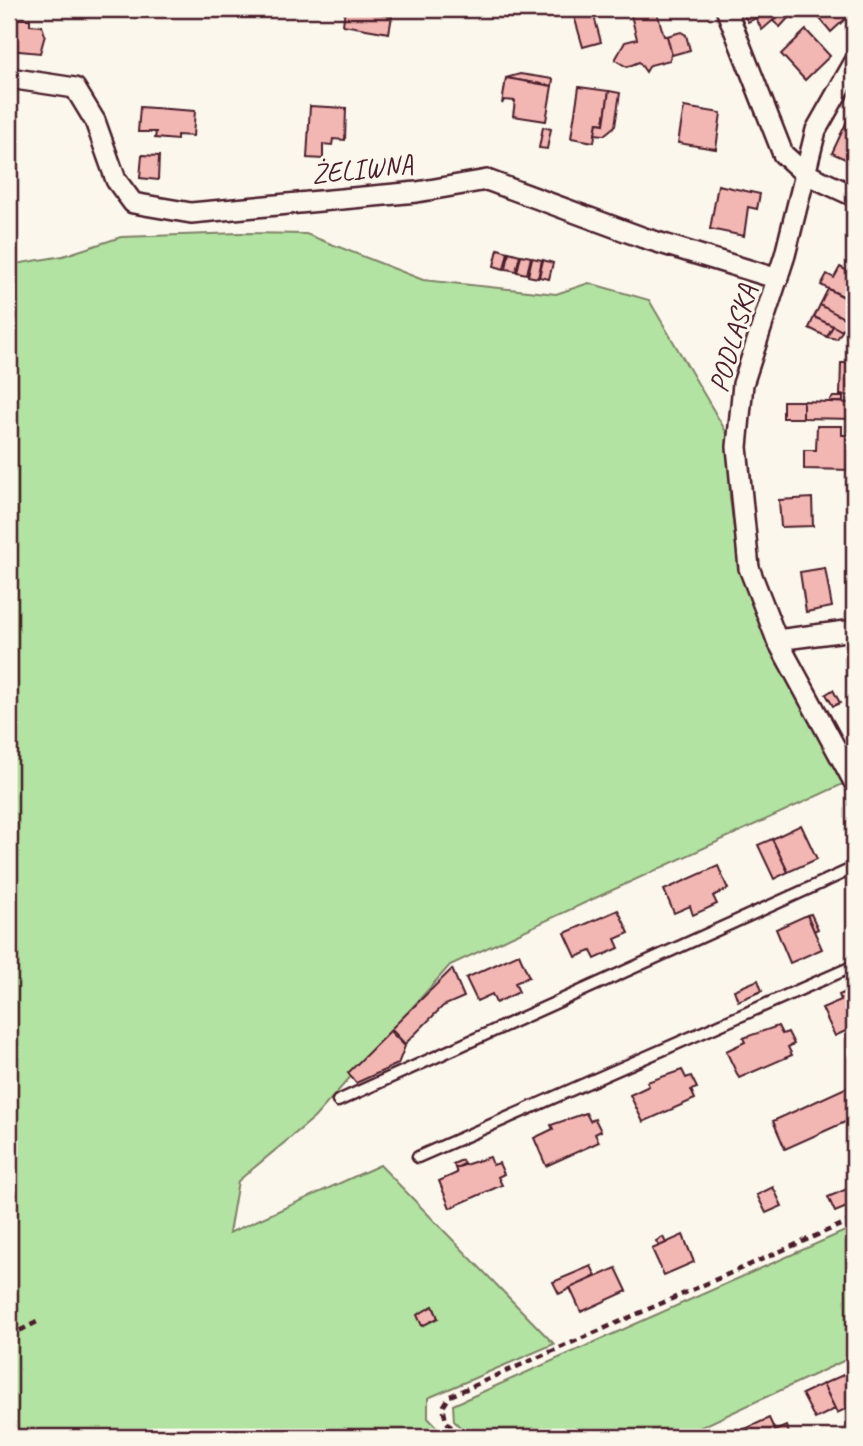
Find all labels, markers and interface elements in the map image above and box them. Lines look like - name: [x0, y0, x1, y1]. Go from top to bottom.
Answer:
- street label: ŻELIWNA: [310, 146, 415, 191]
- street label: PODLASKA: [700, 280, 765, 396]

